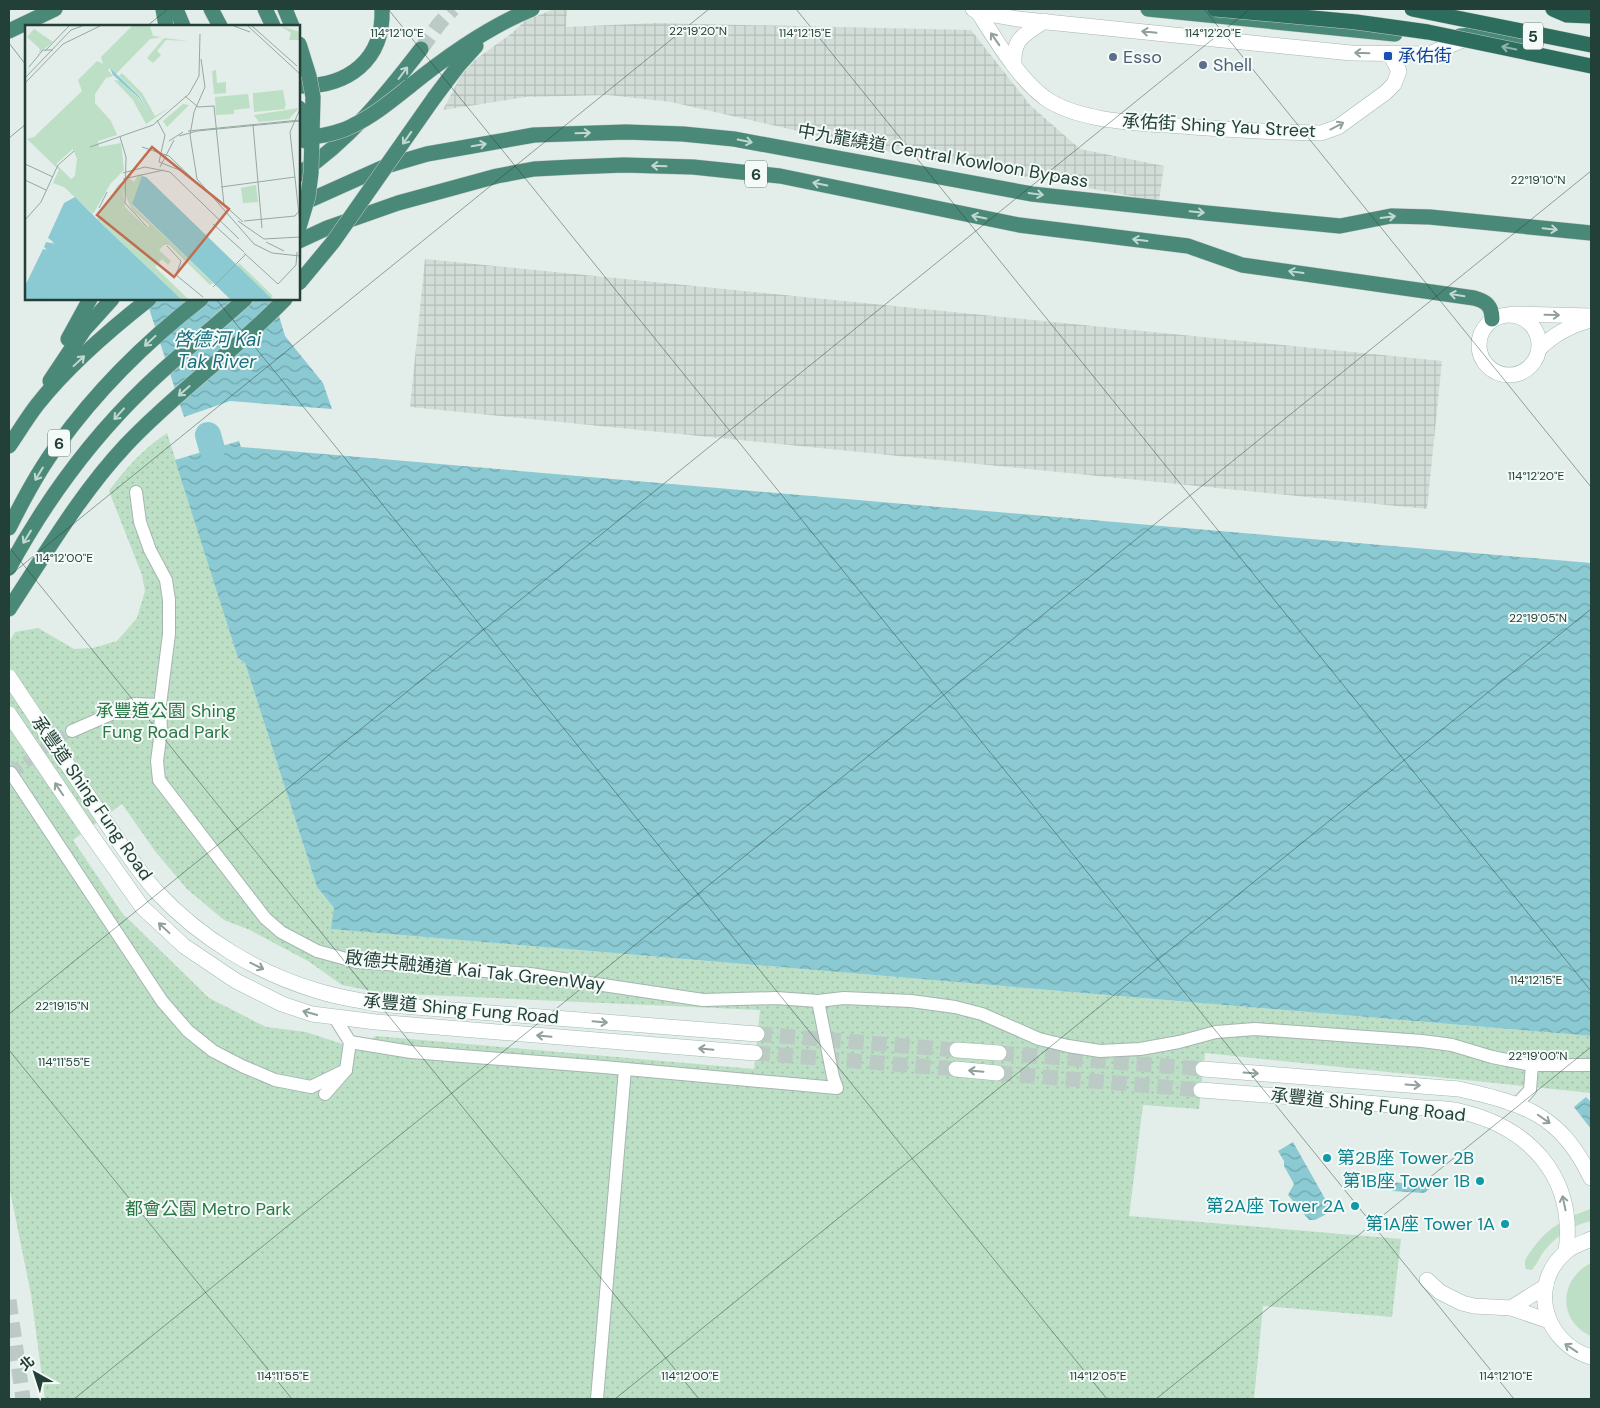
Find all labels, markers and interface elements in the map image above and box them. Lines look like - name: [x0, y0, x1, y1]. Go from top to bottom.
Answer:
- road number: 5: [1523, 22, 1543, 50]
- text: 22°19'20"N: [669, 23, 727, 39]
- inset map: [25, 25, 300, 300]
- text: 114°12'10"E: [370, 25, 424, 41]
- text: 114°12'15"E: [779, 25, 832, 41]
- text: 114°12'20"E: [1185, 25, 1242, 41]
- one-way arrow: [1141, 27, 1157, 37]
- one-way arrow: [990, 32, 1000, 46]
- one-way arrow: [1502, 43, 1518, 52]
- place label: 承佑街: [1398, 44, 1452, 68]
- place label: Esso: [1123, 45, 1162, 69]
- one-way arrow: [1355, 48, 1371, 58]
- marker: 承佑街: [1382, 50, 1394, 62]
- marker: Esso: [1107, 51, 1119, 63]
- place label: Shell: [1213, 53, 1252, 77]
- marker: Shell: [1197, 59, 1209, 71]
- one-way arrow: [398, 66, 408, 80]
- street label: 承佑街 Shing Yau Street: [1121, 109, 1317, 143]
- street label: 中九龍繞道 Central Kowloon Bypass: [796, 119, 1090, 193]
- one-way arrow: [1330, 121, 1344, 131]
- one-way arrow: [575, 129, 591, 138]
- one-way arrow: [402, 131, 412, 145]
- one-way arrow: [737, 137, 753, 146]
- one-way arrow: [470, 139, 486, 149]
- road number: 6: [745, 160, 767, 188]
- one-way arrow: [651, 161, 667, 171]
- text: 22°19'10"N: [1511, 172, 1565, 188]
- one-way arrow: [812, 179, 828, 189]
- one-way arrow: [1028, 189, 1044, 199]
- one-way arrow: [1189, 207, 1205, 217]
- one-way arrow: [972, 211, 988, 221]
- one-way arrow: [1379, 212, 1395, 222]
- one-way arrow: [1541, 224, 1557, 234]
- one-way arrow: [1132, 235, 1148, 245]
- one-way arrow: [1288, 267, 1304, 277]
- one-way arrow: [1449, 289, 1465, 299]
- one-way arrow: [1544, 310, 1560, 320]
- water label: 啓德河 Kai Tak River: [173, 327, 262, 374]
- one-way arrow: [144, 336, 157, 347]
- one-way arrow: [73, 355, 85, 367]
- one-way arrow: [178, 385, 191, 396]
- one-way arrow: [113, 408, 125, 421]
- road number: 6: [48, 429, 70, 456]
- one-way arrow: [34, 467, 44, 481]
- text: 114°12'20"E: [1508, 468, 1565, 484]
- one-way arrow: [22, 530, 33, 544]
- text: 114°12'00"E: [35, 550, 93, 566]
- text: 22°19'05"N: [1509, 610, 1567, 626]
- park label: 承豐道公園 Shing Fung Road Park: [96, 699, 236, 744]
- street label: 承豐道 Shing Fung Road: [26, 711, 158, 885]
- one-way arrow: [54, 782, 64, 796]
- one-way arrow: [157, 922, 170, 933]
- street label: 啟德共融通道 Kai Tak GreenWay: [344, 945, 606, 997]
- one-way arrow: [249, 961, 264, 971]
- text: 114°12'15"E: [1510, 972, 1563, 988]
- street label: 承豐道 Shing Fung Road: [362, 989, 560, 1029]
- text: 22°19'15"N: [35, 998, 89, 1014]
- one-way arrow: [303, 1008, 319, 1017]
- one-way arrow: [592, 1017, 608, 1026]
- one-way arrow: [537, 1031, 553, 1041]
- one-way arrow: [699, 1044, 715, 1054]
- text: 22°19'00"N: [1508, 1048, 1568, 1064]
- text: 114°11'55"E: [38, 1054, 91, 1070]
- one-way arrow: [969, 1066, 985, 1076]
- one-way arrow: [1243, 1068, 1259, 1077]
- one-way arrow: [1405, 1081, 1421, 1090]
- street label: 承豐道 Shing Fung Road: [1269, 1083, 1467, 1127]
- one-way arrow: [1537, 1114, 1551, 1124]
- place label: 第2B座 Tower 2B: [1337, 1146, 1474, 1170]
- marker: 第2B座 Tower 2B: [1321, 1152, 1333, 1164]
- place label: 第1B座 Tower 1B: [1342, 1169, 1470, 1193]
- marker: 第1B座 Tower 1B: [1474, 1175, 1486, 1187]
- place label: 第2A座 Tower 2A: [1206, 1194, 1345, 1218]
- one-way arrow: [1559, 1196, 1569, 1212]
- park label: 都會公園 Metro Park: [125, 1197, 291, 1221]
- marker: 第2A座 Tower 2A: [1349, 1200, 1361, 1212]
- place label: 第1A座 Tower 1A: [1365, 1212, 1495, 1236]
- marker: 第1A座 Tower 1A: [1499, 1218, 1511, 1230]
- one-way arrow: [1564, 1343, 1578, 1353]
- north arrow: [10, 1348, 60, 1398]
- text: 北: [16, 1351, 38, 1374]
- text: 114°11'55"E: [257, 1368, 310, 1384]
- text: 114°12'00"E: [661, 1368, 719, 1384]
- text: 114°12'05"E: [1069, 1368, 1127, 1384]
- text: 114°12'10"E: [1479, 1368, 1533, 1384]

